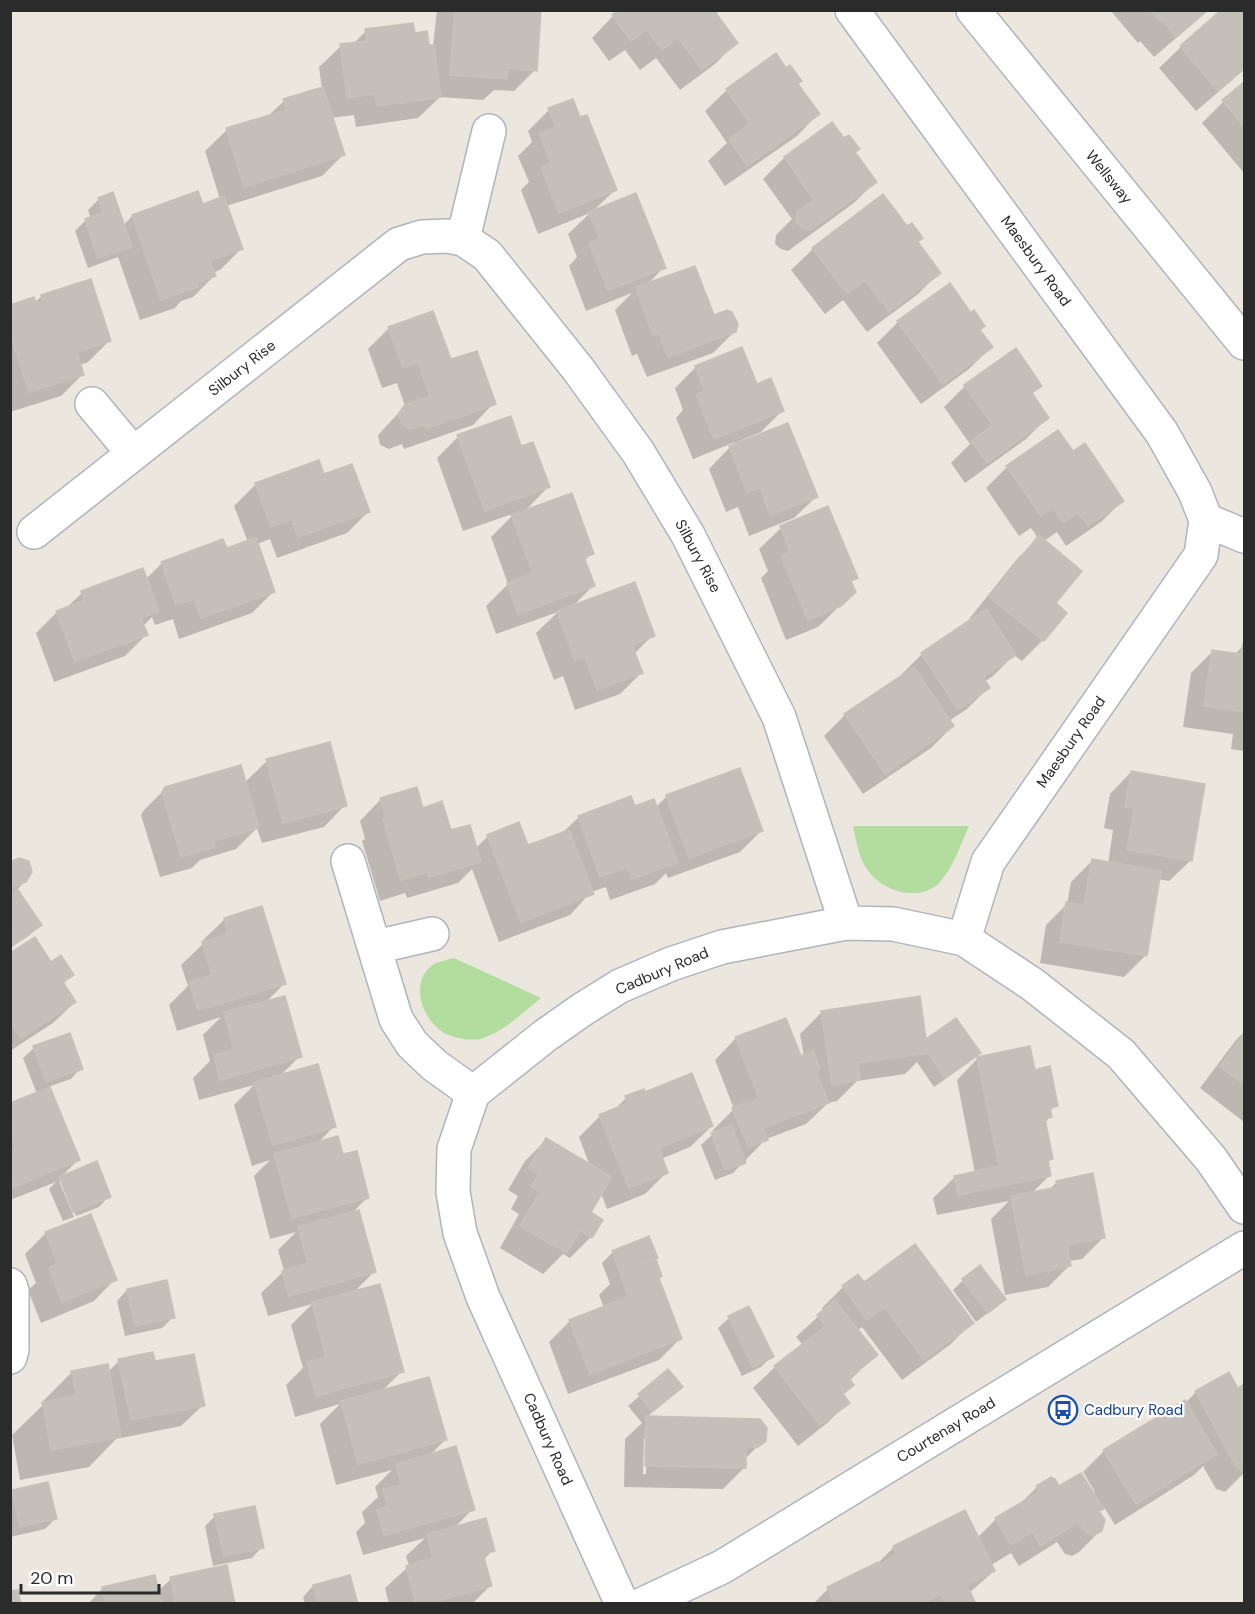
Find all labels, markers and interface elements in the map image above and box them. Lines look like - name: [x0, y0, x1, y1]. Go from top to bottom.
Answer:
- street label: Wellsway: [1081, 146, 1137, 209]
- street label: Maesbury Road: [996, 212, 1076, 310]
- street label: Silbury Rise: [204, 335, 280, 401]
- street label: Silbury Rise: [670, 516, 726, 596]
- street label: Maesbury Road: [1032, 692, 1110, 792]
- street label: Cadbury Road: [612, 942, 712, 1000]
- street label: Cadbury Road: [519, 1390, 577, 1488]
- street label: Courtenay Road: [893, 1393, 999, 1467]
- bus stop icon: Cadbury Road: [1047, 1394, 1079, 1426]
- place label: Cadbury Road: [1084, 1400, 1183, 1420]
- scale bar: [21, 1557, 159, 1595]
- text: 20 m: [30, 1566, 73, 1590]

